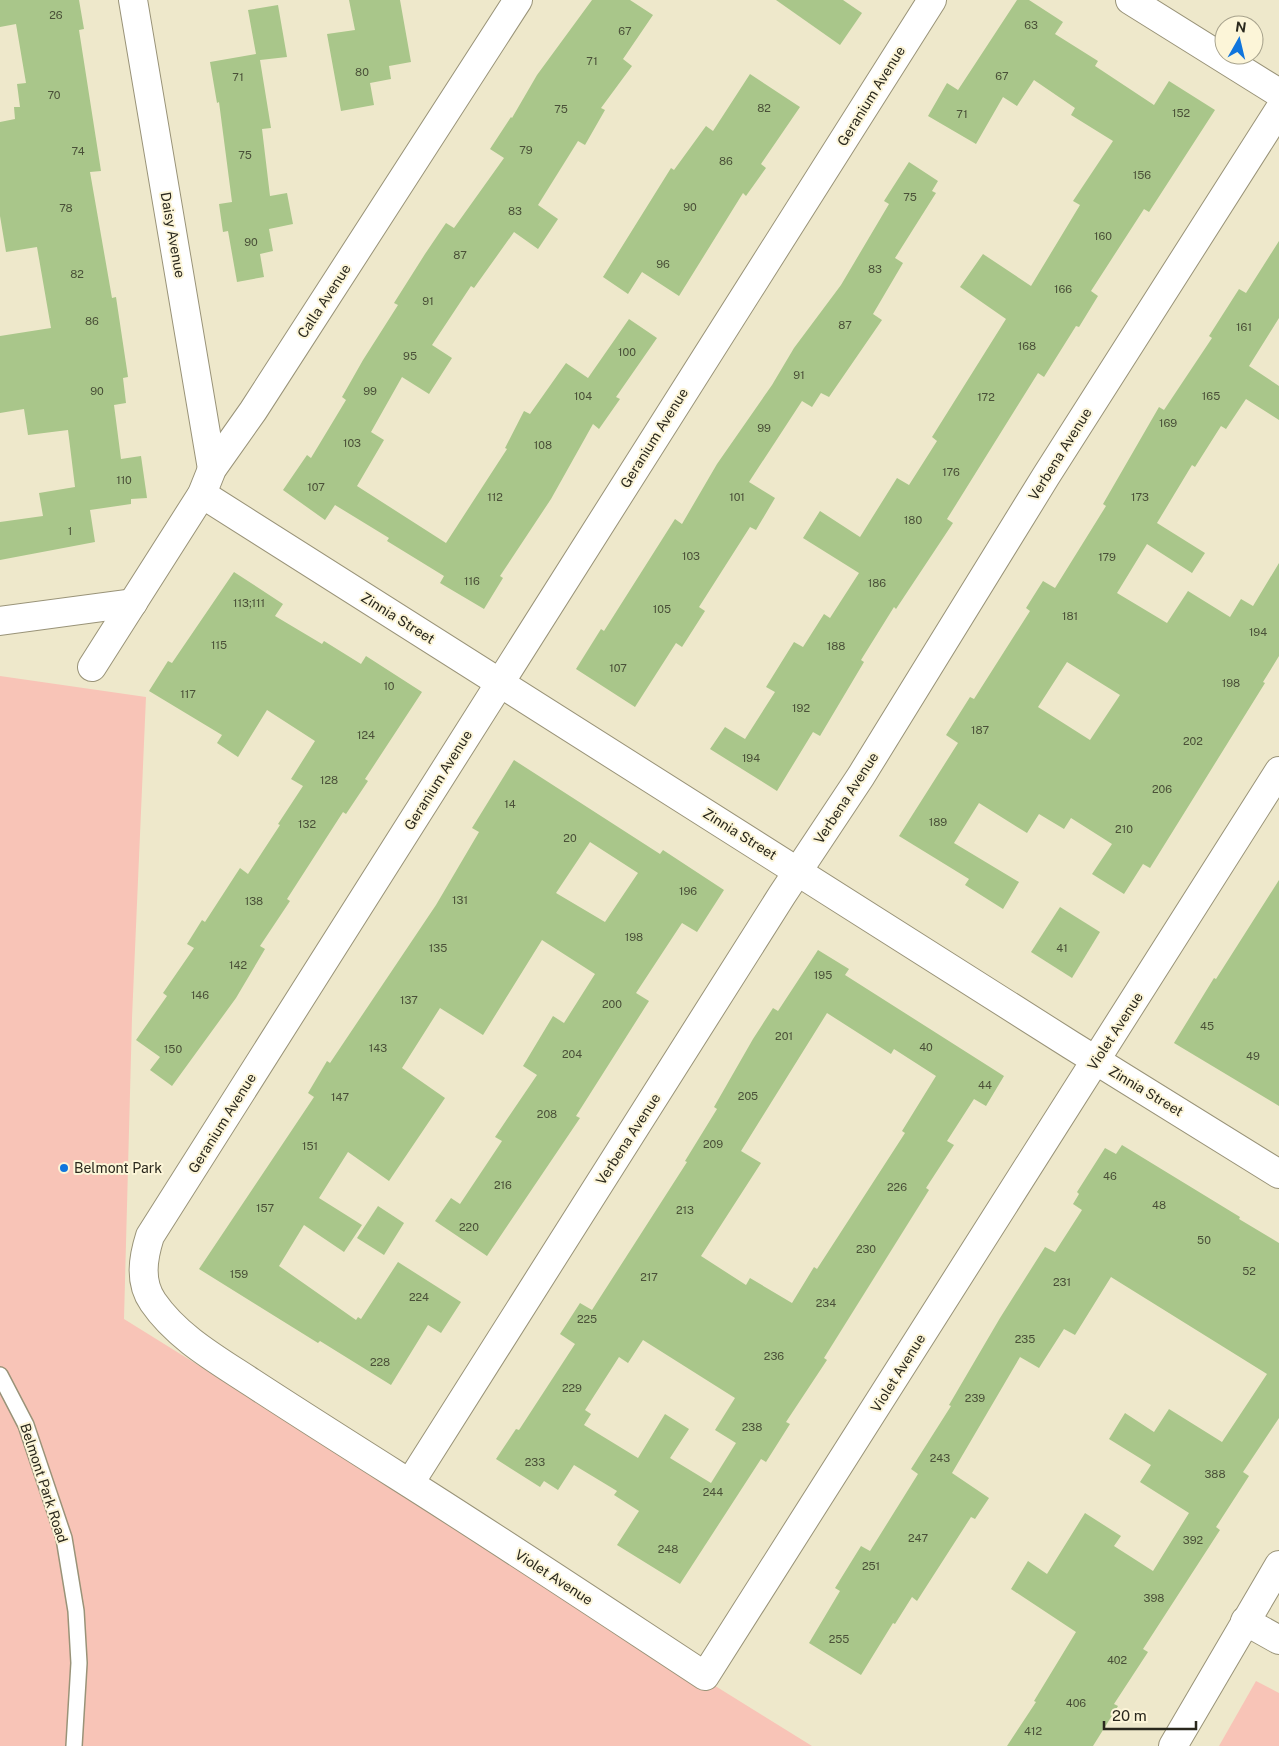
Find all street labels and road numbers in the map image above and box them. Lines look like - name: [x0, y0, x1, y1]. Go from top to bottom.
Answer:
- street label: Geranium Avenue: [834, 43, 908, 149]
- street label: Daisy Avenue: [158, 191, 188, 279]
- street label: Calla Avenue: [294, 261, 354, 341]
- street label: Geranium Avenue: [617, 385, 691, 491]
- street label: Verbena Avenue: [1025, 405, 1095, 503]
- street label: Zinnia Street: [358, 589, 438, 647]
- street label: Geranium Avenue: [401, 727, 475, 833]
- street label: Verbena Avenue: [810, 749, 882, 847]
- street label: Zinnia Street: [700, 805, 780, 863]
- street label: Violet Avenue: [1084, 989, 1146, 1073]
- street label: Zinnia Street: [1106, 1063, 1186, 1119]
- street label: Geranium Avenue: [185, 1070, 259, 1176]
- street label: Verbena Avenue: [592, 1090, 664, 1188]
- street label: Violet Avenue: [868, 1331, 928, 1415]
- street label: Belmont Park Road: [17, 1421, 71, 1545]
- street label: Violet Avenue: [512, 1546, 596, 1608]

